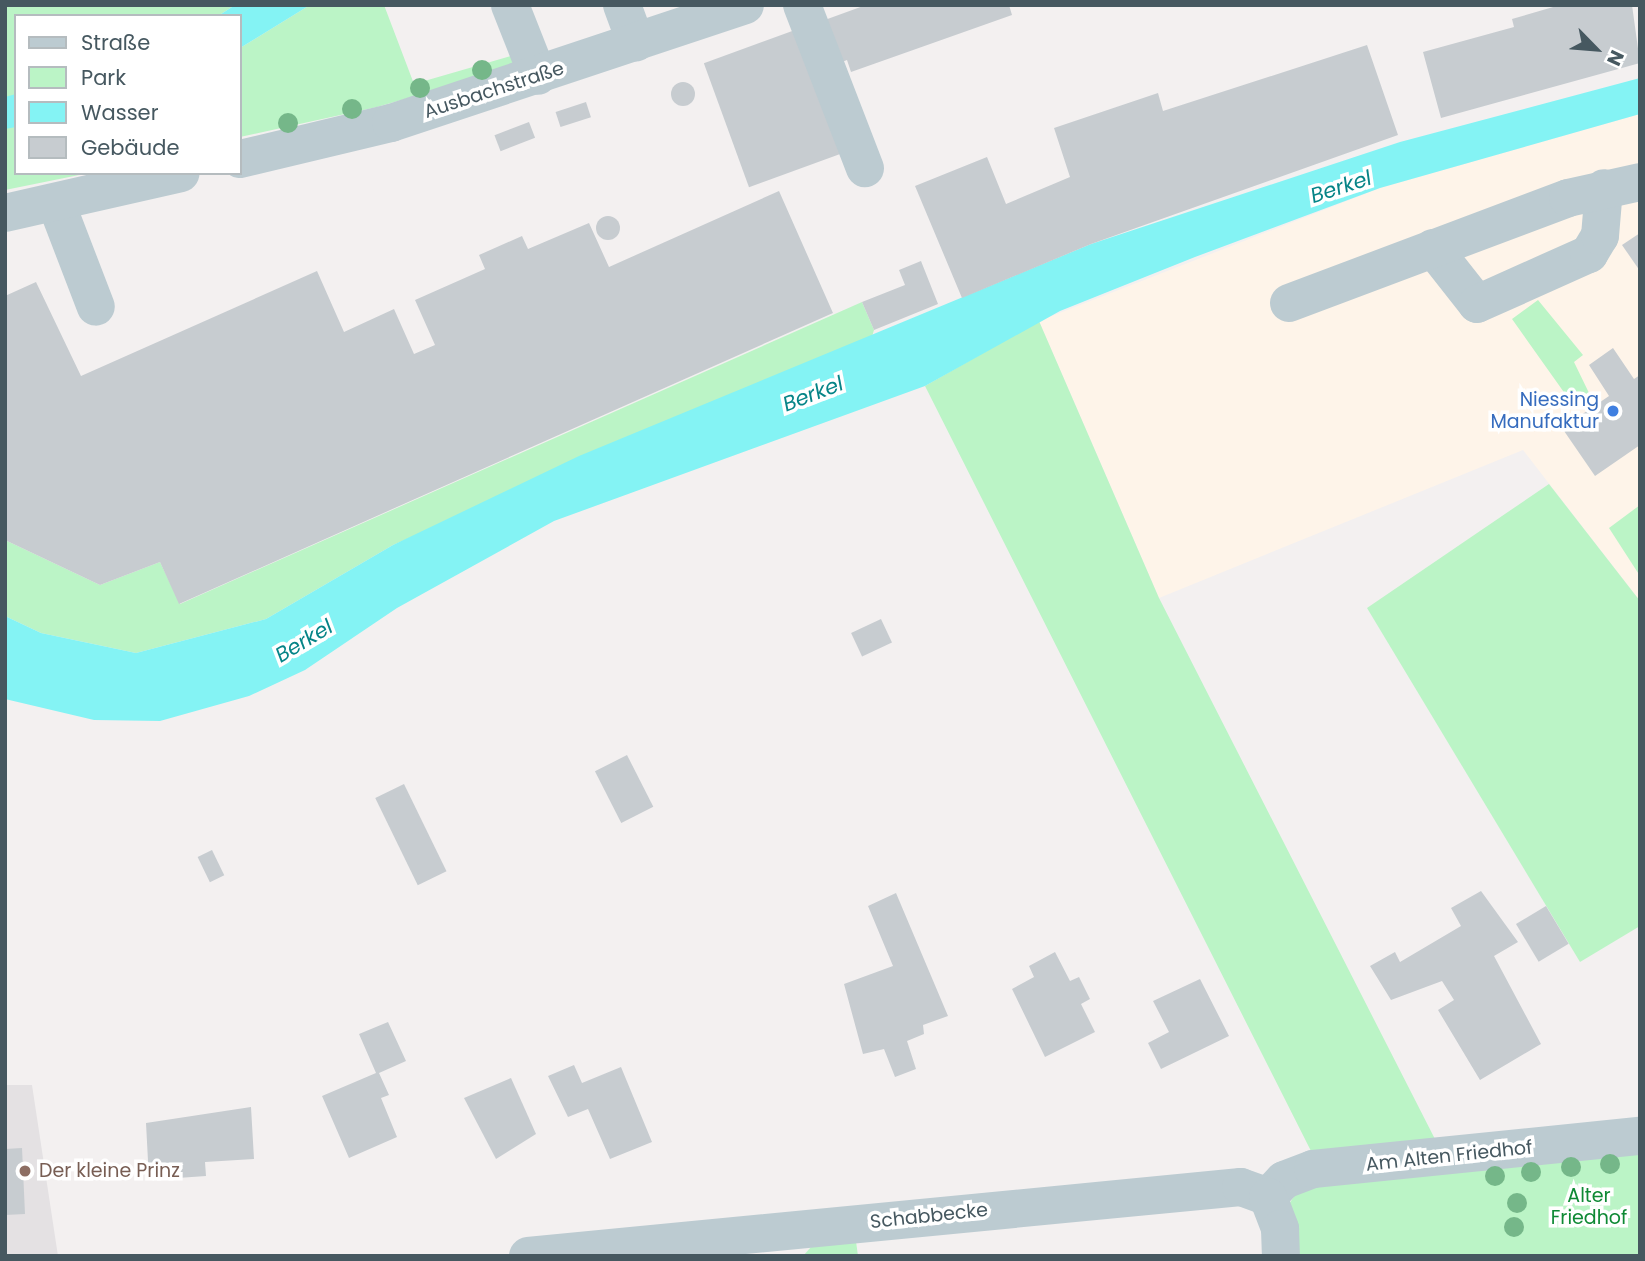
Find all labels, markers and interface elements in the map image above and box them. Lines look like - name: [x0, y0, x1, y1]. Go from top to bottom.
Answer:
- legend: [14, 14, 242, 175]
- north arrow: [1561, 14, 1631, 84]
- text: Straße: [81, 28, 150, 57]
- text: N: [1600, 46, 1631, 70]
- street label: Ausbachstraße: [421, 57, 567, 123]
- text: Park: [81, 63, 126, 92]
- text: Wasser: [81, 98, 158, 127]
- text: Gebäude: [81, 133, 179, 162]
- water label: Berkel: [1307, 165, 1375, 209]
- water label: Berkel: [779, 371, 847, 417]
- place label: Niessing Manufaktur: [1490, 389, 1599, 433]
- marker: Niessing Manufaktur: [1605, 403, 1621, 419]
- water label: Berkel: [271, 614, 337, 668]
- street label: Am Alten Friedhof: [1365, 1136, 1533, 1176]
- place label: Der kleine Prinz: [39, 1160, 180, 1182]
- marker: Der kleine Prinz: [17, 1163, 33, 1179]
- park label: Alter Friedhof: [1551, 1185, 1627, 1229]
- street label: Schabbecke: [869, 1198, 989, 1234]

